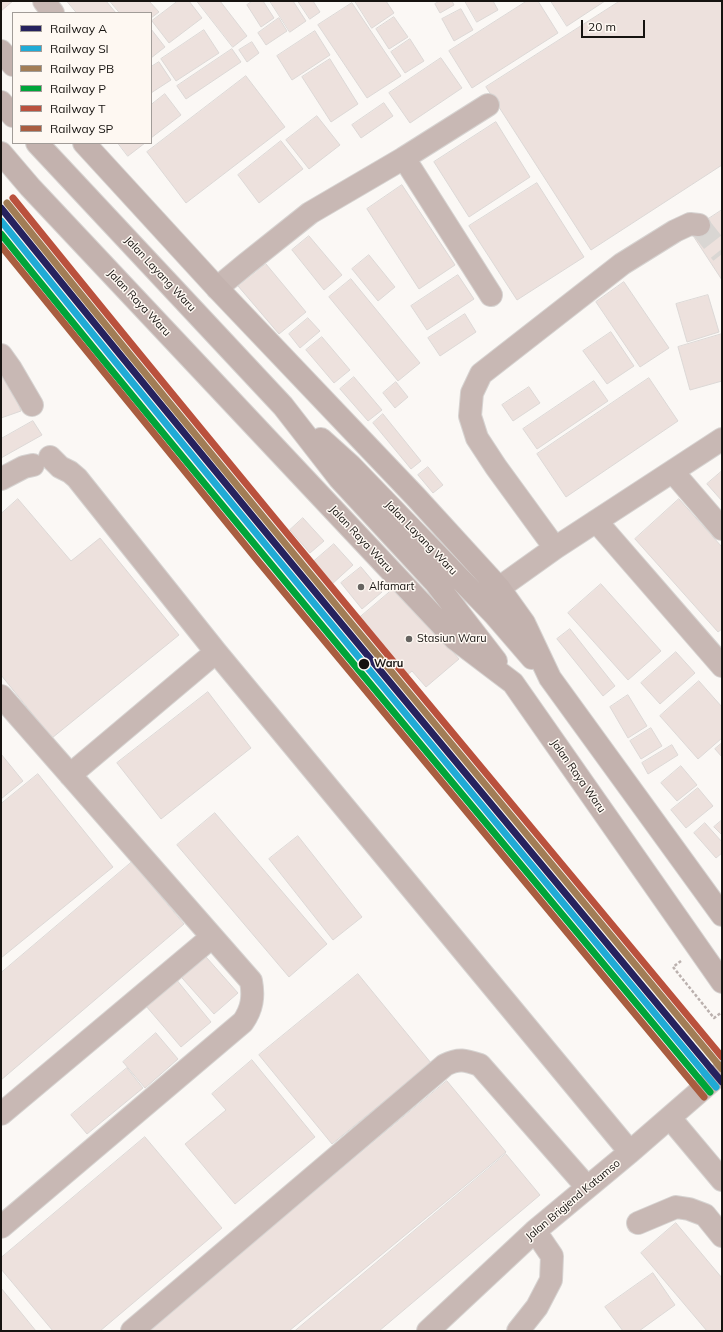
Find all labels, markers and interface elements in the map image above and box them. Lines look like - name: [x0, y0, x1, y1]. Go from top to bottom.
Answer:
- legend: [12, 12, 152, 144]
- scale bar: [583, 12, 647, 38]
- text: 20 m: [588, 19, 616, 34]
- text: Railway A: [50, 21, 107, 36]
- text: Railway SI: [50, 41, 109, 56]
- text: Railway PB: [50, 61, 114, 76]
- text: Railway P: [50, 81, 106, 96]
- text: Railway T: [50, 101, 105, 116]
- text: Railway SP: [50, 121, 113, 136]
- street label: Jalan Layang Waru: [122, 234, 198, 314]
- street label: Jalan Raya Waru: [105, 267, 173, 339]
- street label: Jalan Layang Waru: [382, 498, 460, 578]
- street label: Jalan Raya Waru: [327, 503, 395, 575]
- place label: Alfamart: [369, 580, 414, 594]
- marker: Alfamart: [356, 582, 366, 592]
- place label: Stasiun Waru: [417, 632, 487, 646]
- marker: Stasiun Waru: [404, 634, 414, 644]
- marker: Waru: [357, 657, 371, 671]
- place label: Waru: [374, 657, 403, 671]
- street label: Jalan Raya Waru: [548, 737, 608, 815]
- street label: Jalan Brigjend Katamso: [523, 1157, 623, 1243]

